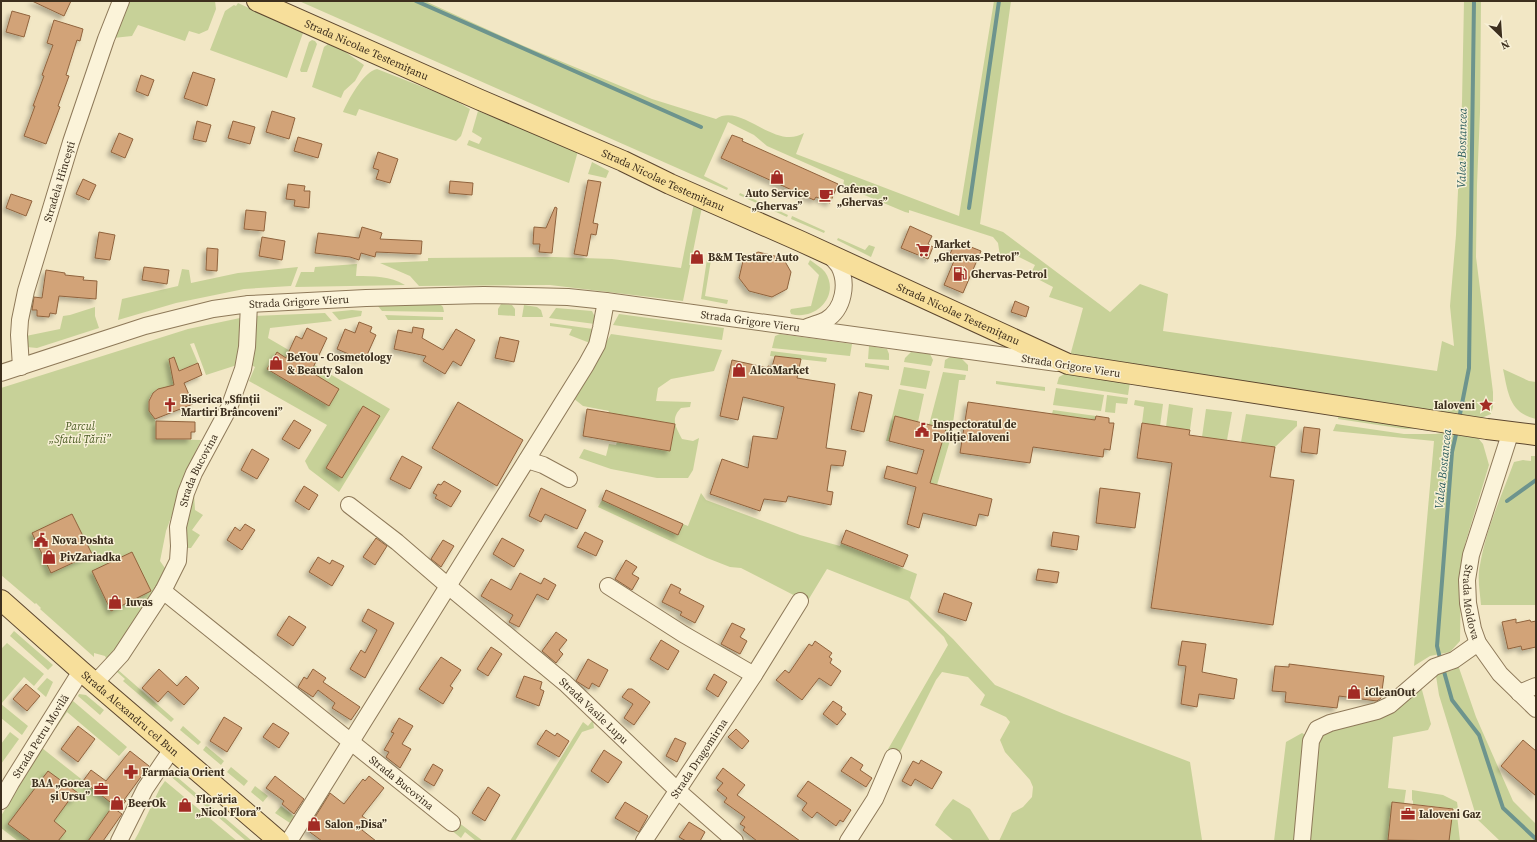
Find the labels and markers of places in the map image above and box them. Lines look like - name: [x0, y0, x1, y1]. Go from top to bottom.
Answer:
- shop icon: Auto Service „Ghervas”: [769, 169, 785, 185]
- place label: Cafenea „Ghervas”: [837, 182, 888, 210]
- place label: Auto Service „Ghervas”: [745, 186, 809, 214]
- cafe icon: Cafenea „Ghervas”: [818, 187, 834, 203]
- place label: Market „Ghervas-Petrol”: [934, 237, 1019, 265]
- supermarket icon: Market „Ghervas-Petrol”: [915, 242, 931, 258]
- shop icon: B&M Testare Auto: [689, 249, 705, 265]
- place label: B&M Testare Auto: [708, 250, 799, 265]
- fuel station icon: Ghervas-Petrol: [952, 266, 968, 282]
- place label: Ghervas-Petrol: [971, 267, 1048, 282]
- place label: BeYou - Cosmetology & Beauty Salon: [287, 350, 392, 378]
- shop icon: BeYou - Cosmetology & Beauty Salon: [268, 355, 284, 371]
- shop icon: AlcoMarket: [731, 362, 747, 378]
- place label: AlcoMarket: [750, 363, 810, 378]
- place label: Biserica „Sfinții Martiri Brâncoveni”: [181, 392, 283, 420]
- church icon: Biserica „Sfinții Martiri Brâncoveni”: [162, 397, 178, 413]
- place icon: Ialoveni: [1478, 397, 1494, 413]
- place label: Ialoveni: [1434, 398, 1476, 413]
- place label: Inspectoratul de Poliție Ialoveni: [933, 417, 1017, 445]
- public building icon: Inspectoratul de Poliție Ialoveni: [914, 422, 930, 438]
- public building icon: Nova Poshta: [33, 532, 49, 548]
- place label: Nova Poshta: [52, 533, 114, 548]
- shop icon: PivZariadka: [41, 549, 57, 565]
- place label: PivZariadka: [60, 550, 121, 565]
- shop icon: Iuvas: [107, 594, 123, 610]
- place label: Iuvas: [126, 595, 153, 610]
- shop icon: iCleanOut: [1346, 684, 1362, 700]
- place label: iCleanOut: [1365, 685, 1416, 700]
- pharmacy icon: Farmacia Orient: [123, 764, 139, 780]
- place label: Farmacia Orient: [142, 765, 226, 780]
- place label: BAA „Gorea și Ursu”: [31, 776, 90, 804]
- office icon: BAA „Gorea și Ursu”: [93, 781, 109, 797]
- place label: Florăria „Nicol Flora”: [196, 792, 261, 820]
- shop icon: BeerOk: [109, 795, 125, 811]
- place label: BeerOk: [128, 796, 166, 811]
- shop icon: Florăria „Nicol Flora”: [177, 797, 193, 813]
- office icon: Ialoveni Gaz: [1400, 806, 1416, 822]
- place label: Ialoveni Gaz: [1419, 807, 1481, 822]
- shop icon: Salon „Disa”: [306, 816, 322, 832]
- place label: Salon „Disa”: [325, 817, 387, 832]

